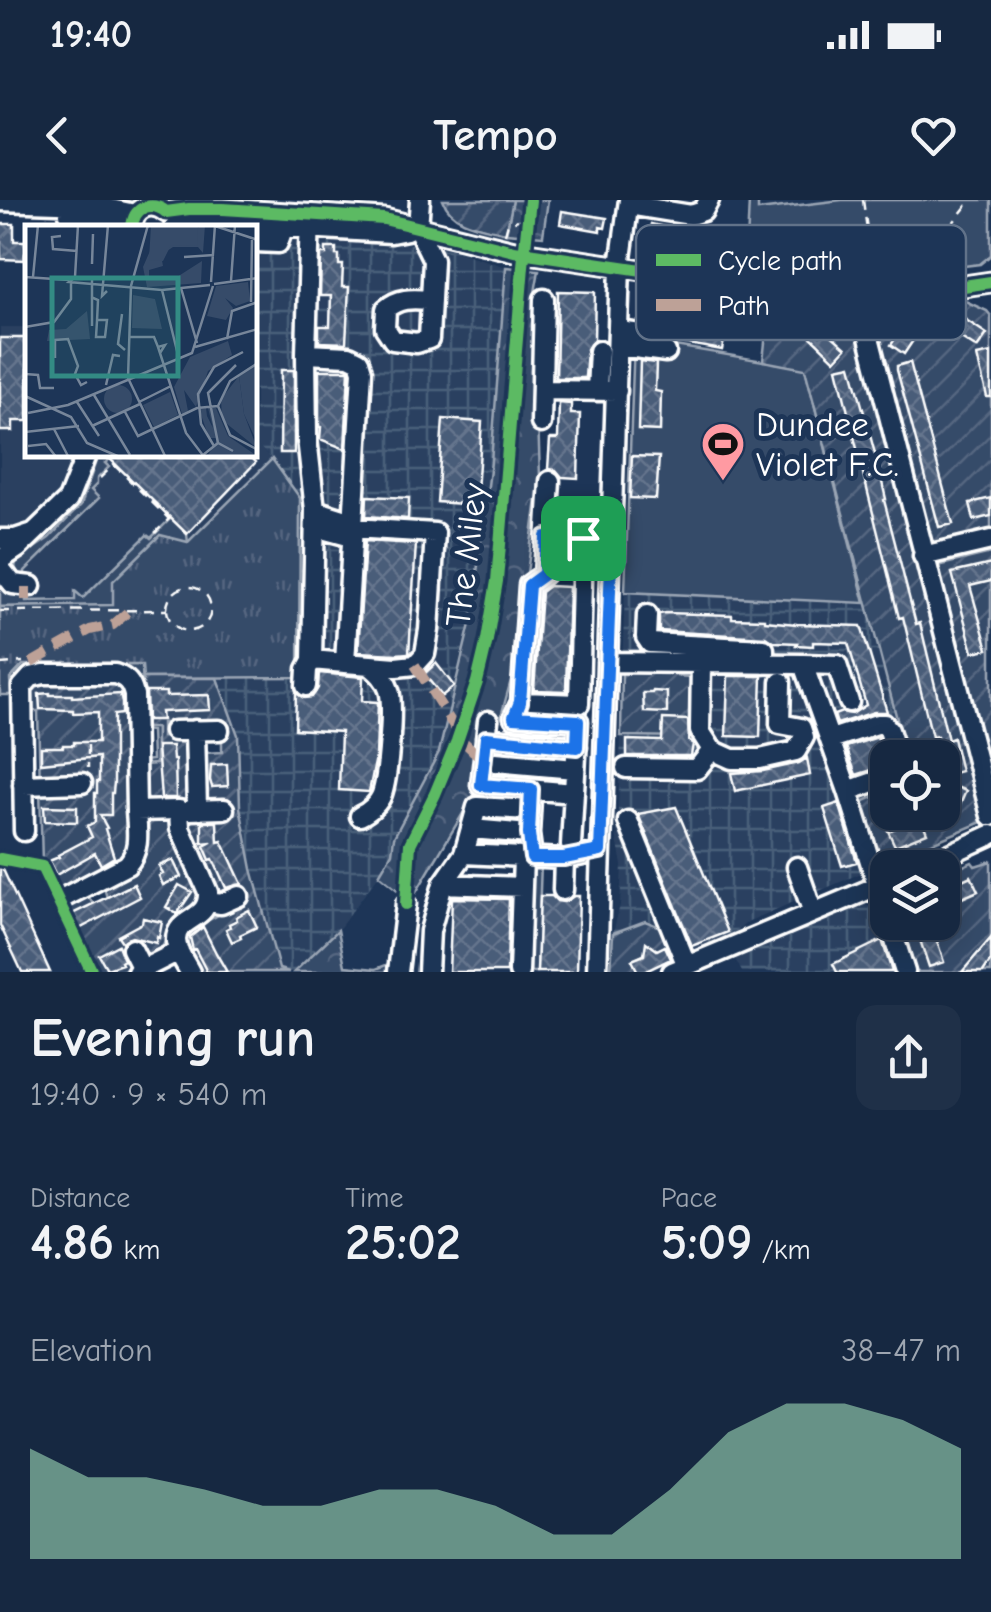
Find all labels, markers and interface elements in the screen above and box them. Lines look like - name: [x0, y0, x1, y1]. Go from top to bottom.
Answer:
- text: 19:40: [50, 13, 132, 57]
- icon: back: [30, 108, 85, 163]
- icon: heart: [906, 108, 961, 163]
- text: Tempo: [433, 109, 558, 161]
- inset map: [25, 225, 258, 458]
- legend: [636, 225, 966, 340]
- text: Cycle path: [718, 245, 843, 277]
- text: Path: [718, 290, 770, 322]
- place label: Dundee Violet F.C.: [756, 404, 899, 485]
- sports icon: Dundee Violet F.C.: [700, 421, 746, 482]
- street label: The Miley: [437, 481, 496, 629]
- pin: [541, 496, 626, 581]
- icon: arrive: [556, 511, 611, 566]
- map controls: [870, 740, 960, 940]
- button: locate: [870, 740, 960, 830]
- button: layers: [870, 850, 960, 940]
- button: share: [856, 1005, 961, 1110]
- text: Evening run: [30, 1006, 315, 1070]
- text: 19:40 · 9 × 540 m: [30, 1076, 267, 1113]
- text: Distance: [30, 1182, 130, 1214]
- text: Time: [345, 1182, 403, 1214]
- text: Pace: [661, 1182, 717, 1214]
- text: 4.86: [30, 1214, 114, 1272]
- text: 25:02: [345, 1214, 461, 1272]
- text: 5:09: [661, 1214, 752, 1272]
- text: km: [114, 1234, 160, 1266]
- text: /km: [752, 1234, 811, 1266]
- text: Elevation: [30, 1332, 153, 1369]
- text: 38–47 m: [841, 1332, 961, 1369]

